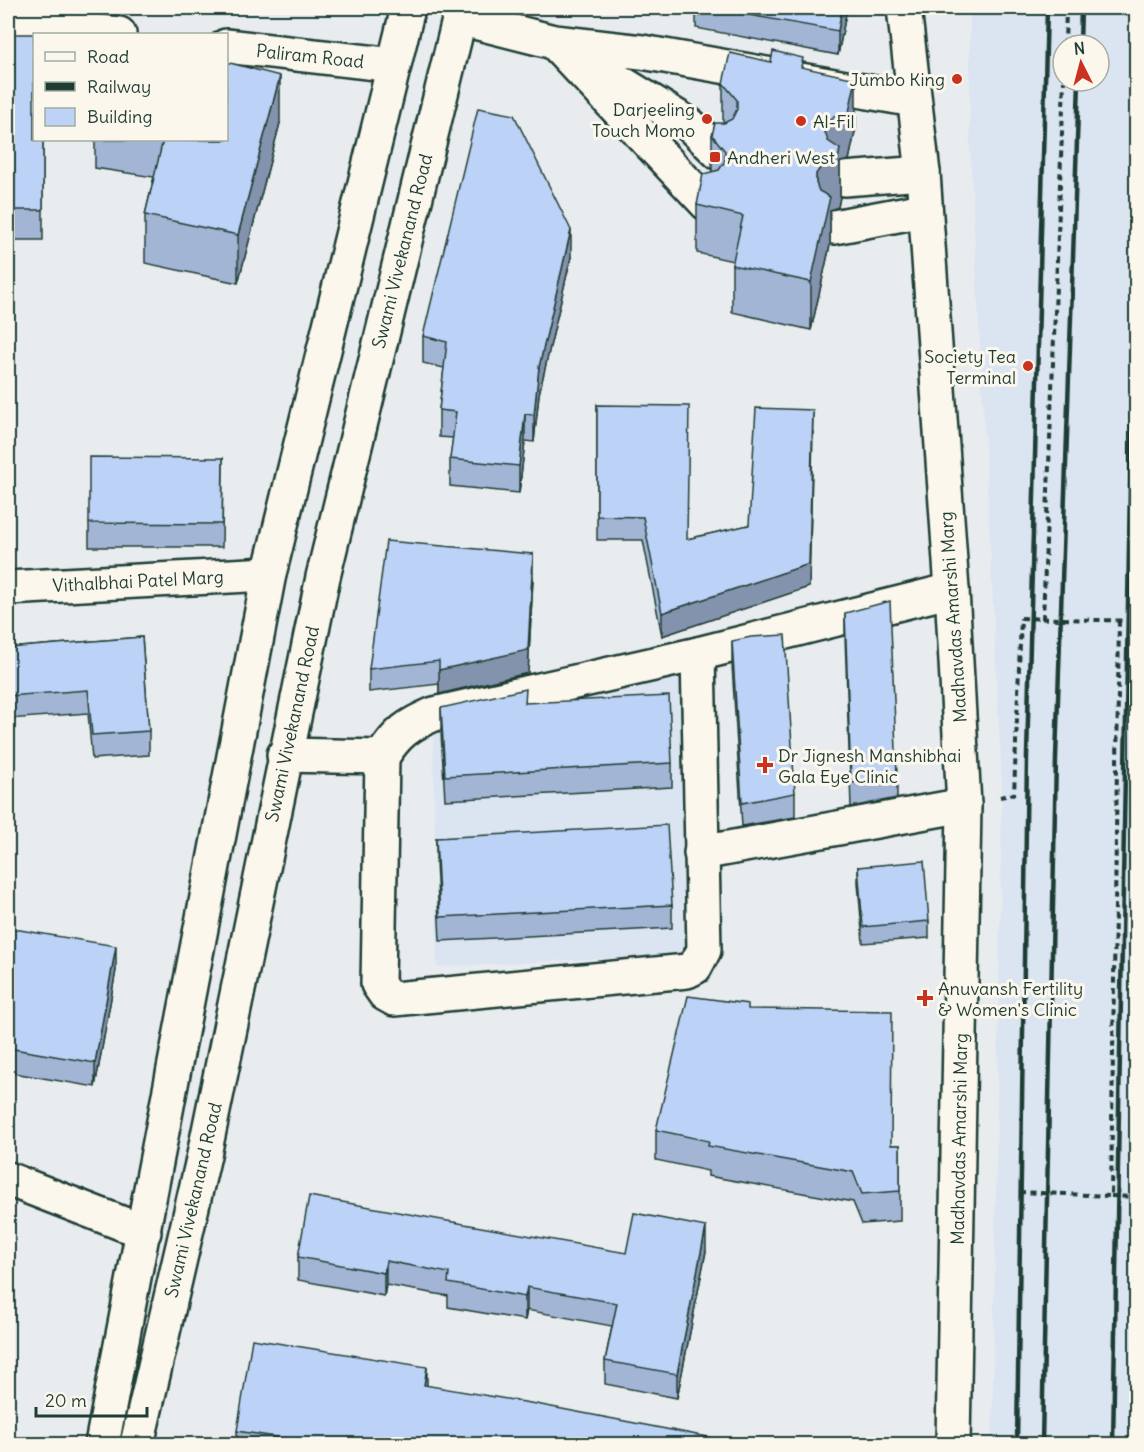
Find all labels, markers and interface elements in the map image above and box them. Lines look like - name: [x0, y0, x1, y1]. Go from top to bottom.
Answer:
- legend: [33, 33, 228, 141]
- north arrow: [1051, 33, 1111, 93]
- text: N: [1073, 38, 1086, 59]
- street label: Paliram Road: [255, 39, 366, 73]
- text: Road: [87, 45, 130, 68]
- place label: Jumbo King: [850, 68, 945, 91]
- marker: Jumbo King: [950, 72, 964, 86]
- text: Railway: [87, 75, 151, 98]
- place label: Darjeeling Touch Momo: [592, 98, 695, 142]
- text: Building: [87, 105, 152, 128]
- place label: Al-Fil: [813, 110, 855, 133]
- marker: Darjeeling Touch Momo: [700, 112, 714, 126]
- marker: Al-Fil: [794, 114, 808, 128]
- place label: Andheri West: [727, 146, 835, 169]
- marker: Andheri West: [708, 150, 722, 164]
- street label: Swami Vivekanand Road: [367, 151, 437, 351]
- place label: Society Tea Terminal: [924, 345, 1016, 389]
- marker: Society Tea Terminal: [1021, 359, 1035, 373]
- street label: Madhavdas Amarshi Marg: [934, 511, 972, 723]
- street label: Vithalbhai Patel Marg: [52, 565, 224, 597]
- street label: Swami Vivekanand Road: [260, 624, 324, 824]
- place label: Dr Jignesh Manshibhai Gala Eye Clinic: [778, 744, 961, 788]
- marker: Dr Jignesh Manshibhai Gala Eye Clinic: [756, 756, 774, 774]
- place label: Anuvansh Fertility & Women's Clinic: [938, 977, 1083, 1021]
- marker: Anuvansh Fertility & Women's Clinic: [916, 989, 934, 1007]
- street label: Madhavdas Amarshi Marg: [946, 1033, 972, 1245]
- street label: Swami Vivekanand Road: [159, 1100, 227, 1300]
- scale bar: [36, 1380, 147, 1418]
- text: 20 m: [45, 1389, 87, 1412]

